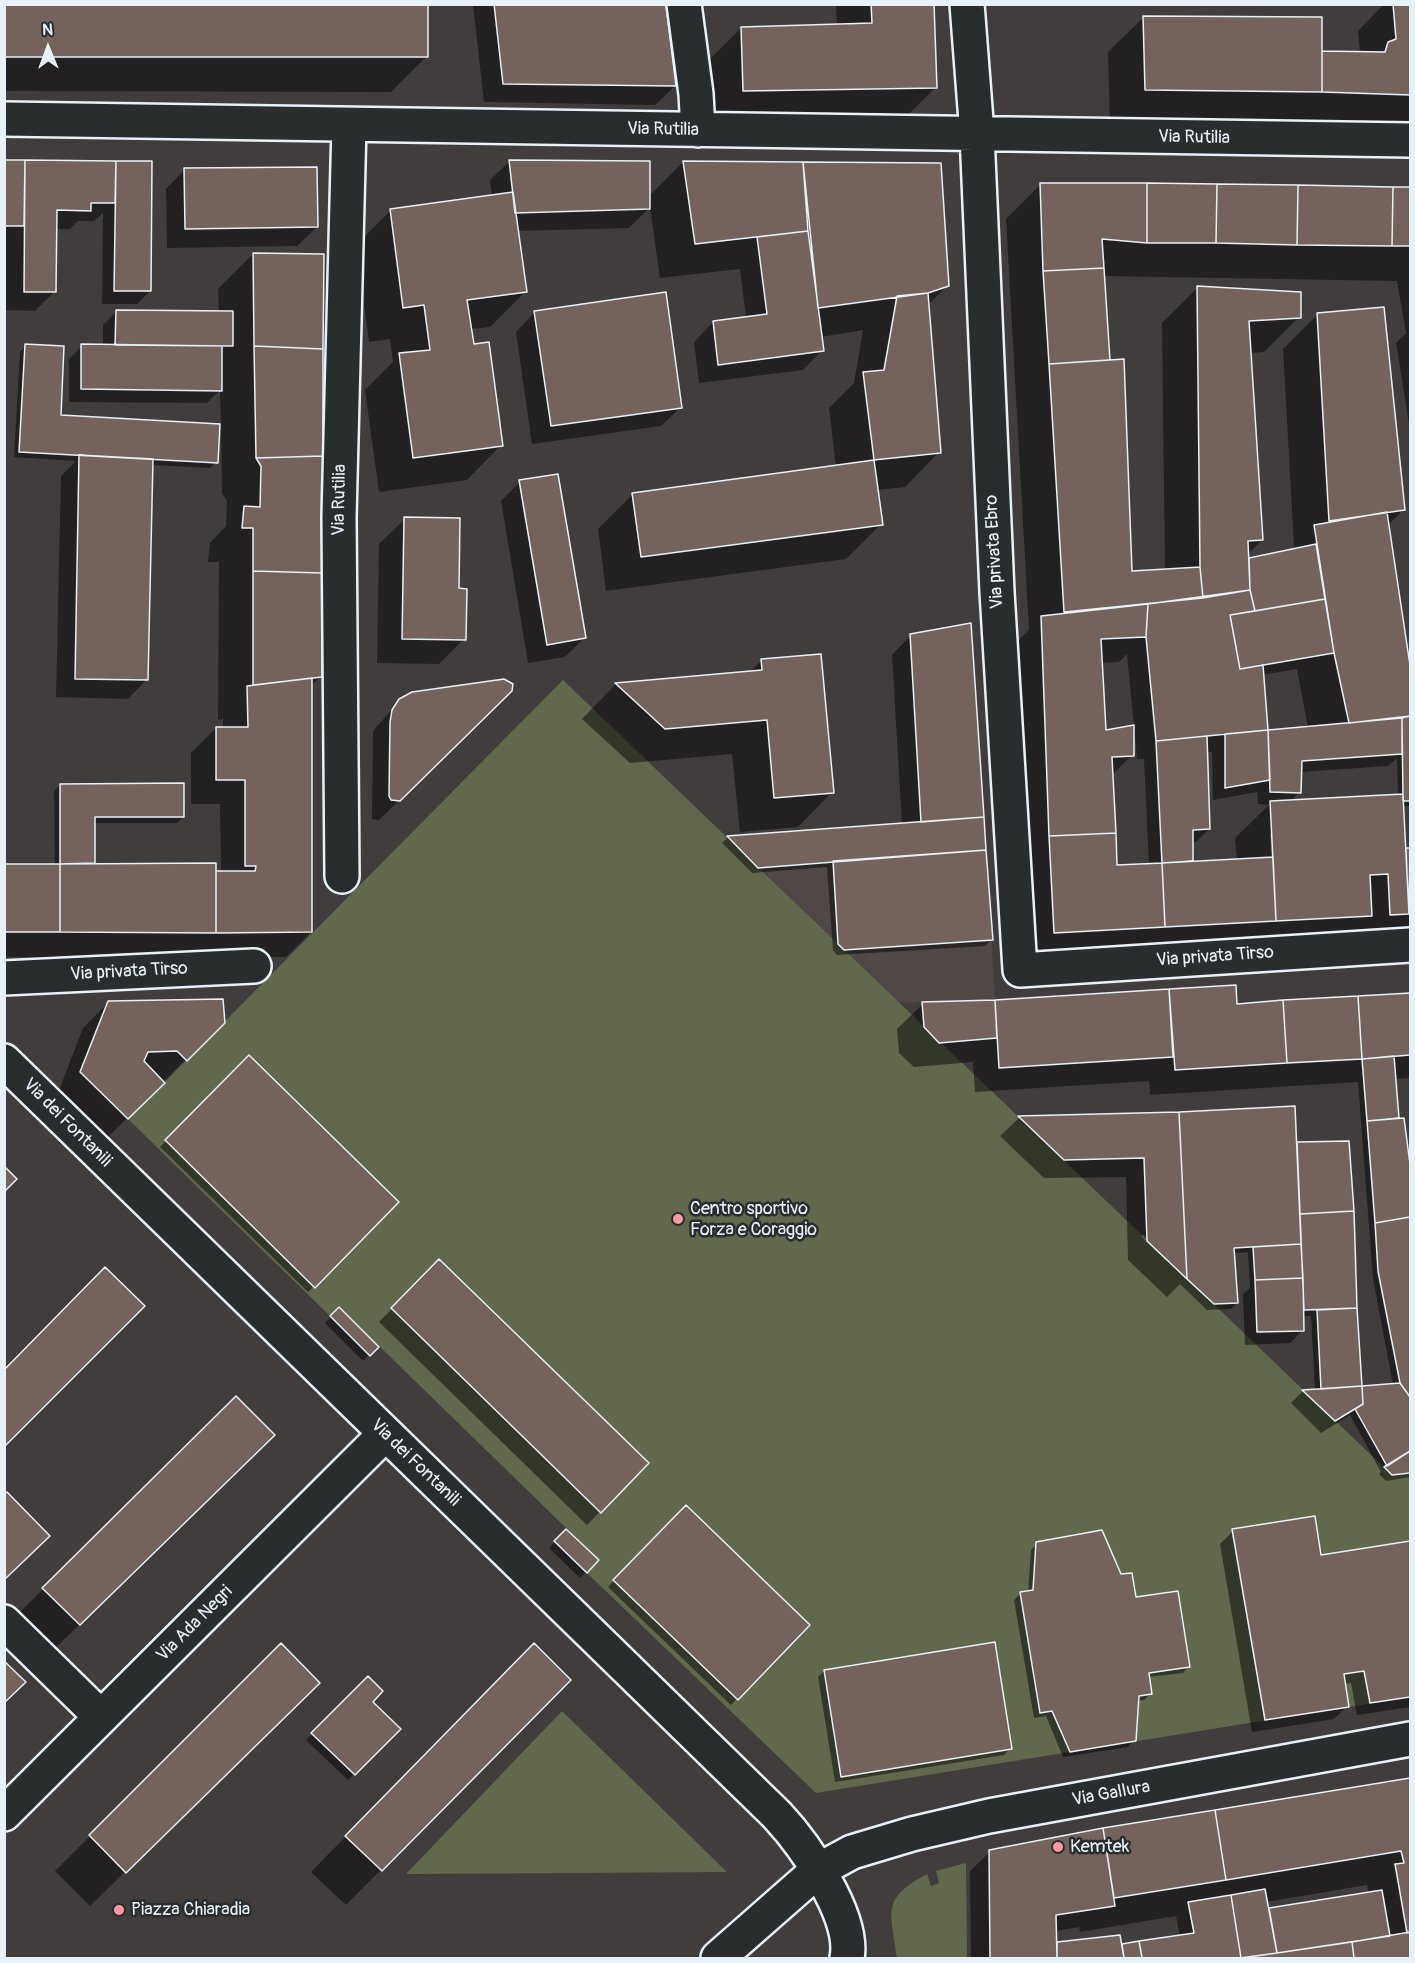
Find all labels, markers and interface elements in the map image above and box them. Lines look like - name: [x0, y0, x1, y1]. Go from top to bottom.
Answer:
- north arrow: [18, 18, 78, 78]
- text: N: [42, 20, 53, 40]
- street label: Via Rutilia: [627, 119, 699, 141]
- street label: Via Rutilia: [1158, 127, 1230, 149]
- street label: Via Rutilia: [329, 464, 351, 536]
- street label: Via privata Ebro: [981, 494, 1009, 610]
- street label: Via privata Tirso: [1156, 942, 1274, 972]
- street label: Via privata Tirso: [70, 958, 188, 986]
- street label: Via dei Fontanili: [18, 1074, 116, 1172]
- place label: Centro sportivo Forza e Coraggio: [690, 1198, 817, 1240]
- marker: Centro sportivo Forza e Coraggio: [671, 1212, 685, 1226]
- street label: Via dei Fontanili: [366, 1415, 464, 1511]
- street label: Via Ada Negri: [152, 1581, 238, 1667]
- street label: Via Gallura: [1070, 1777, 1152, 1811]
- place label: Kemtek: [1070, 1836, 1129, 1858]
- marker: Kemtek: [1051, 1840, 1065, 1854]
- place label: Piazza Chiaradia: [131, 1899, 250, 1921]
- marker: Piazza Chiaradia: [112, 1903, 126, 1917]

